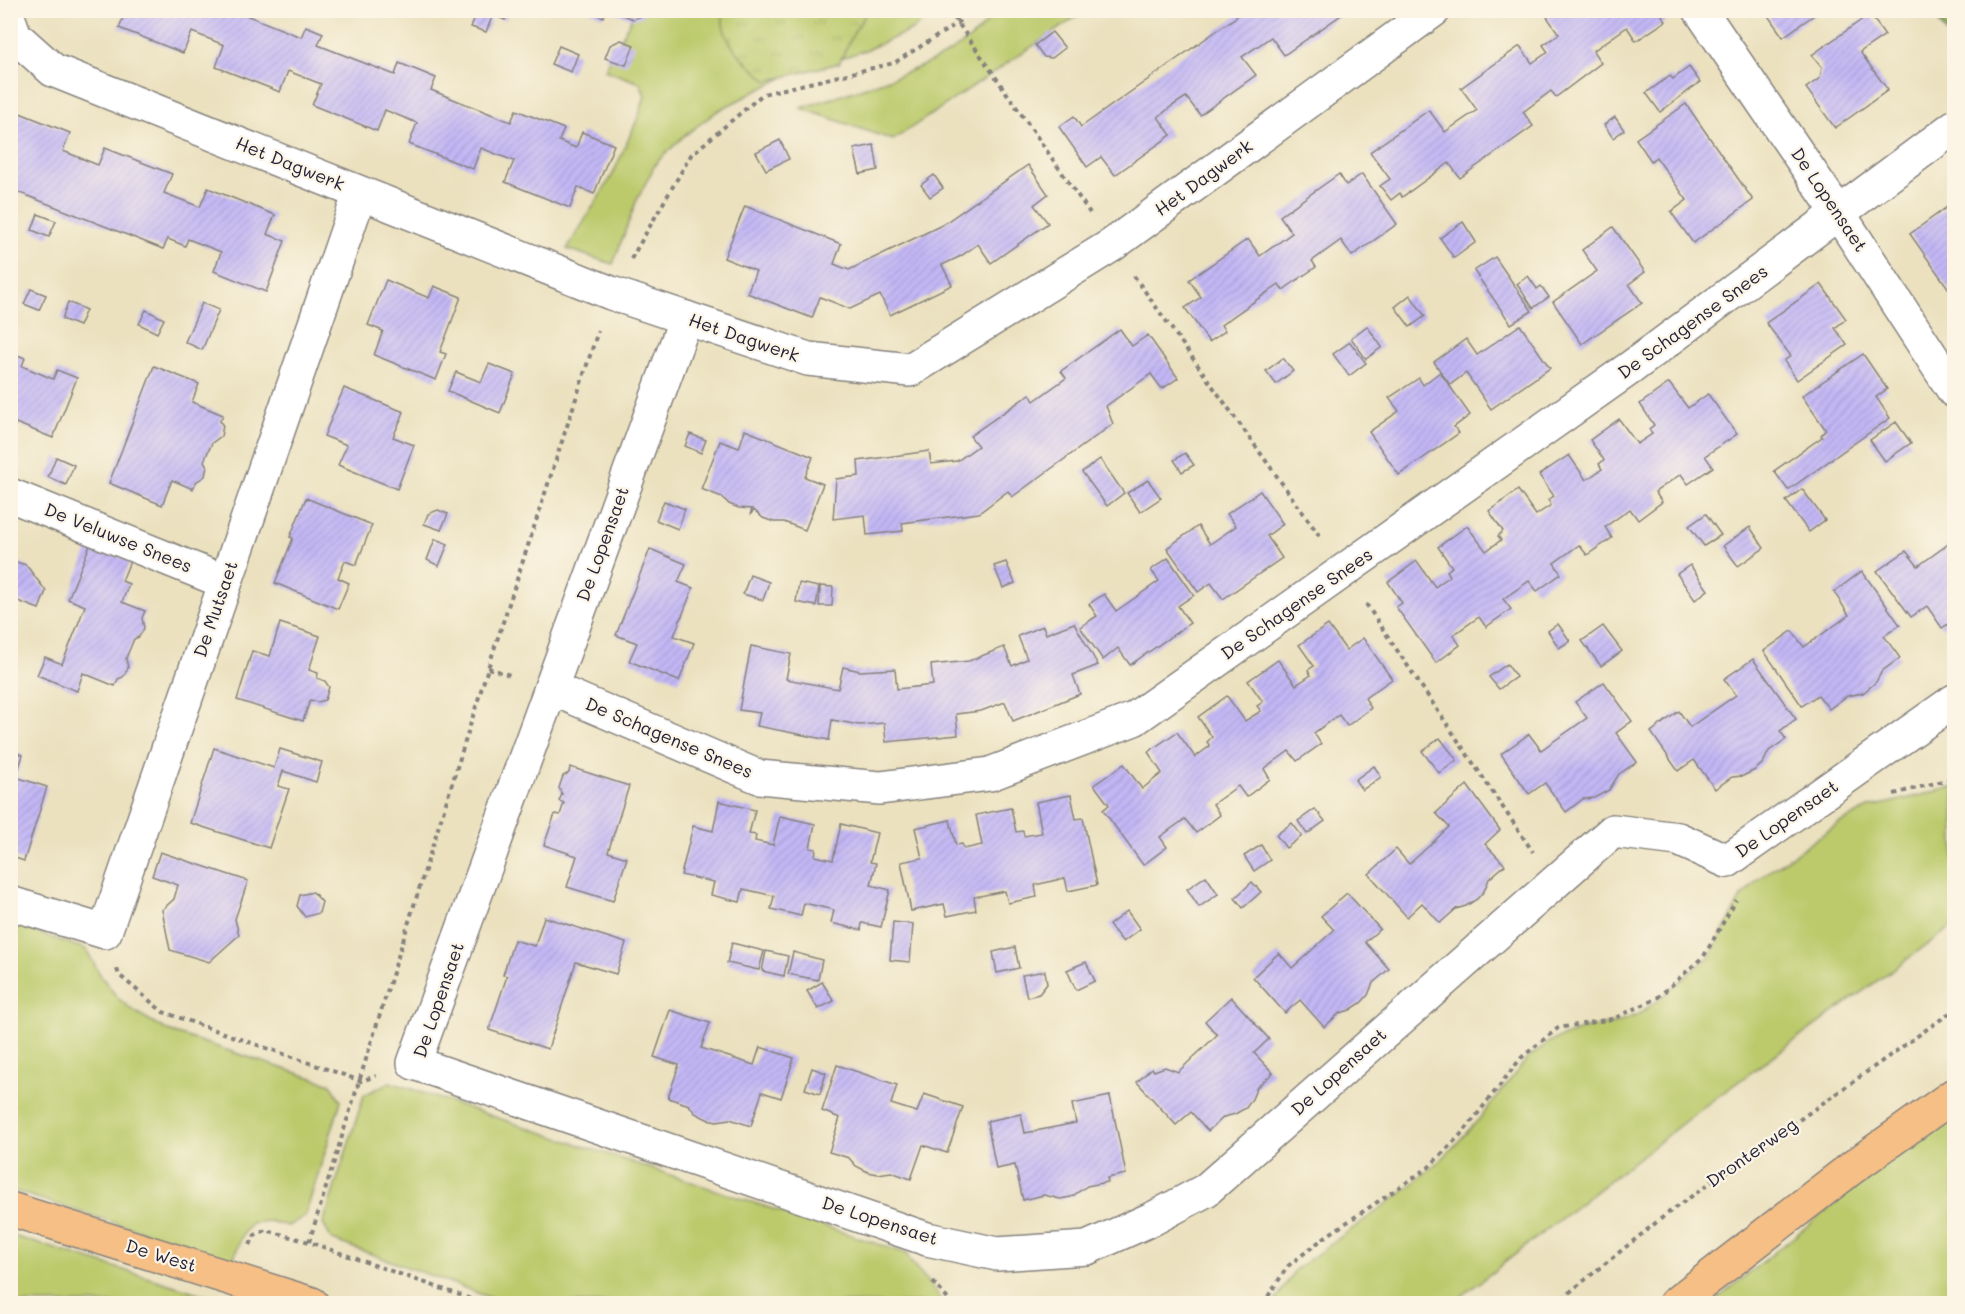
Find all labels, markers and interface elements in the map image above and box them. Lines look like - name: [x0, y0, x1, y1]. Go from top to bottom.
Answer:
- street label: Het Dagwerk: [232, 130, 348, 196]
- street label: Het Dagwerk: [1150, 134, 1257, 221]
- street label: De Lopensaet: [1786, 143, 1874, 256]
- street label: De Schagense Snees: [1613, 259, 1772, 384]
- street label: Het Dagwerk: [686, 307, 803, 367]
- street label: De Lopensaet: [570, 483, 634, 604]
- street label: De Veluwse Snees: [41, 497, 196, 578]
- street label: De Schagense Snees: [1216, 542, 1377, 665]
- street label: De Mutsaet: [187, 557, 243, 660]
- street label: De Schagense Snees: [582, 691, 757, 783]
- street label: De Lopensaet: [1730, 774, 1843, 863]
- street label: De Lopensaet: [407, 939, 469, 1061]
- street label: De Lopensaet: [1285, 1022, 1391, 1121]
- street label: Dronterweg: [1701, 1112, 1802, 1192]
- street label: De Lopensaet: [819, 1190, 941, 1250]
- street label: De West: [123, 1233, 200, 1277]

